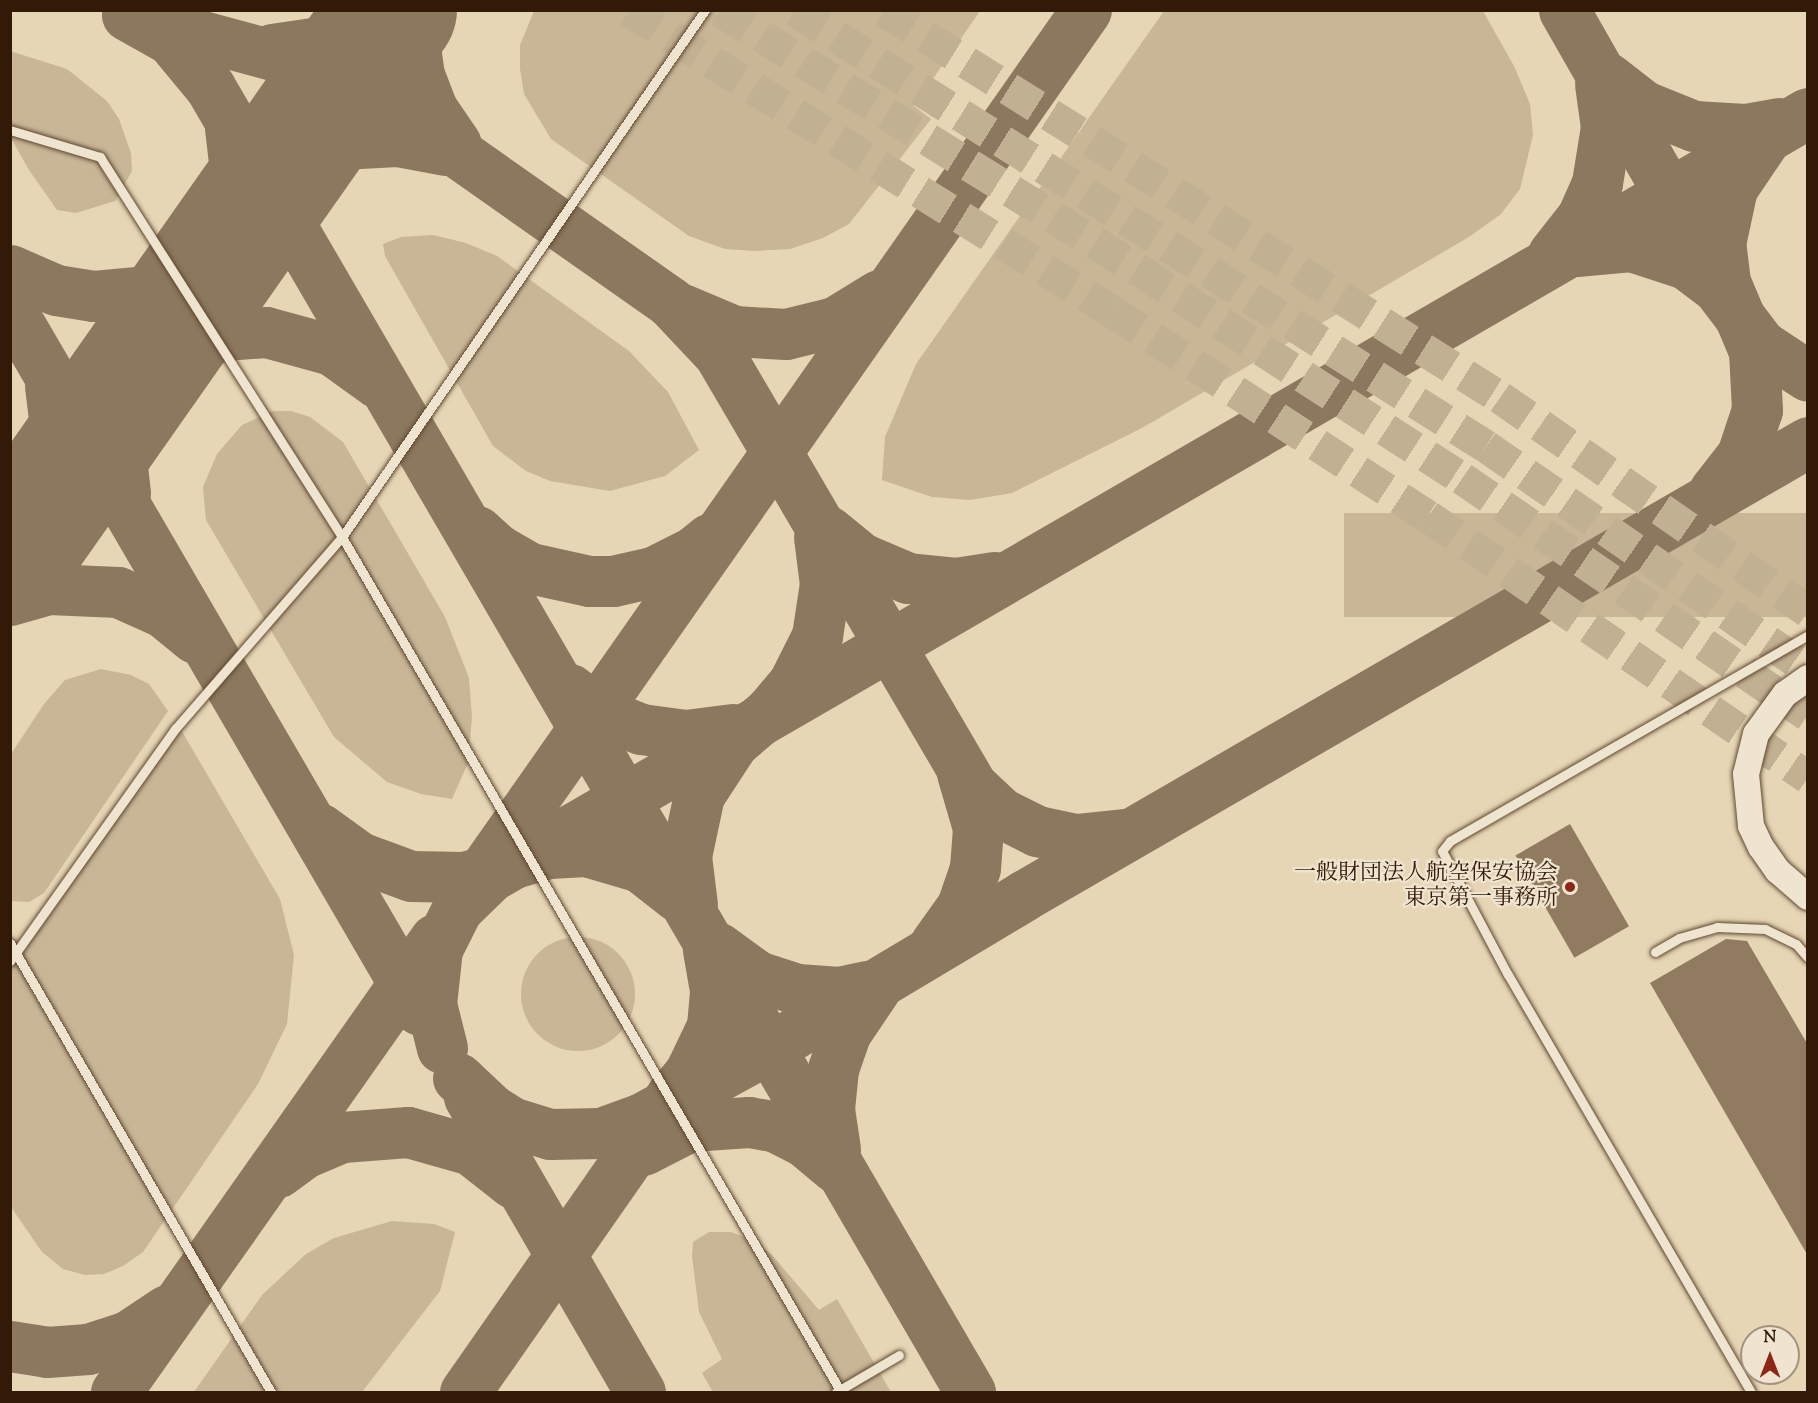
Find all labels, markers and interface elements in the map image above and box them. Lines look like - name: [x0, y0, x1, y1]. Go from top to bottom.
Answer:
- place label: 一般財団法人航空保安協会 東京第一事務所: [1294, 861, 1558, 912]
- marker: 一般財団法人航空保安協会 東京第一事務所: [1563, 880, 1577, 894]
- north arrow: [1740, 1325, 1800, 1385]
- text: N: [1764, 1327, 1776, 1350]

